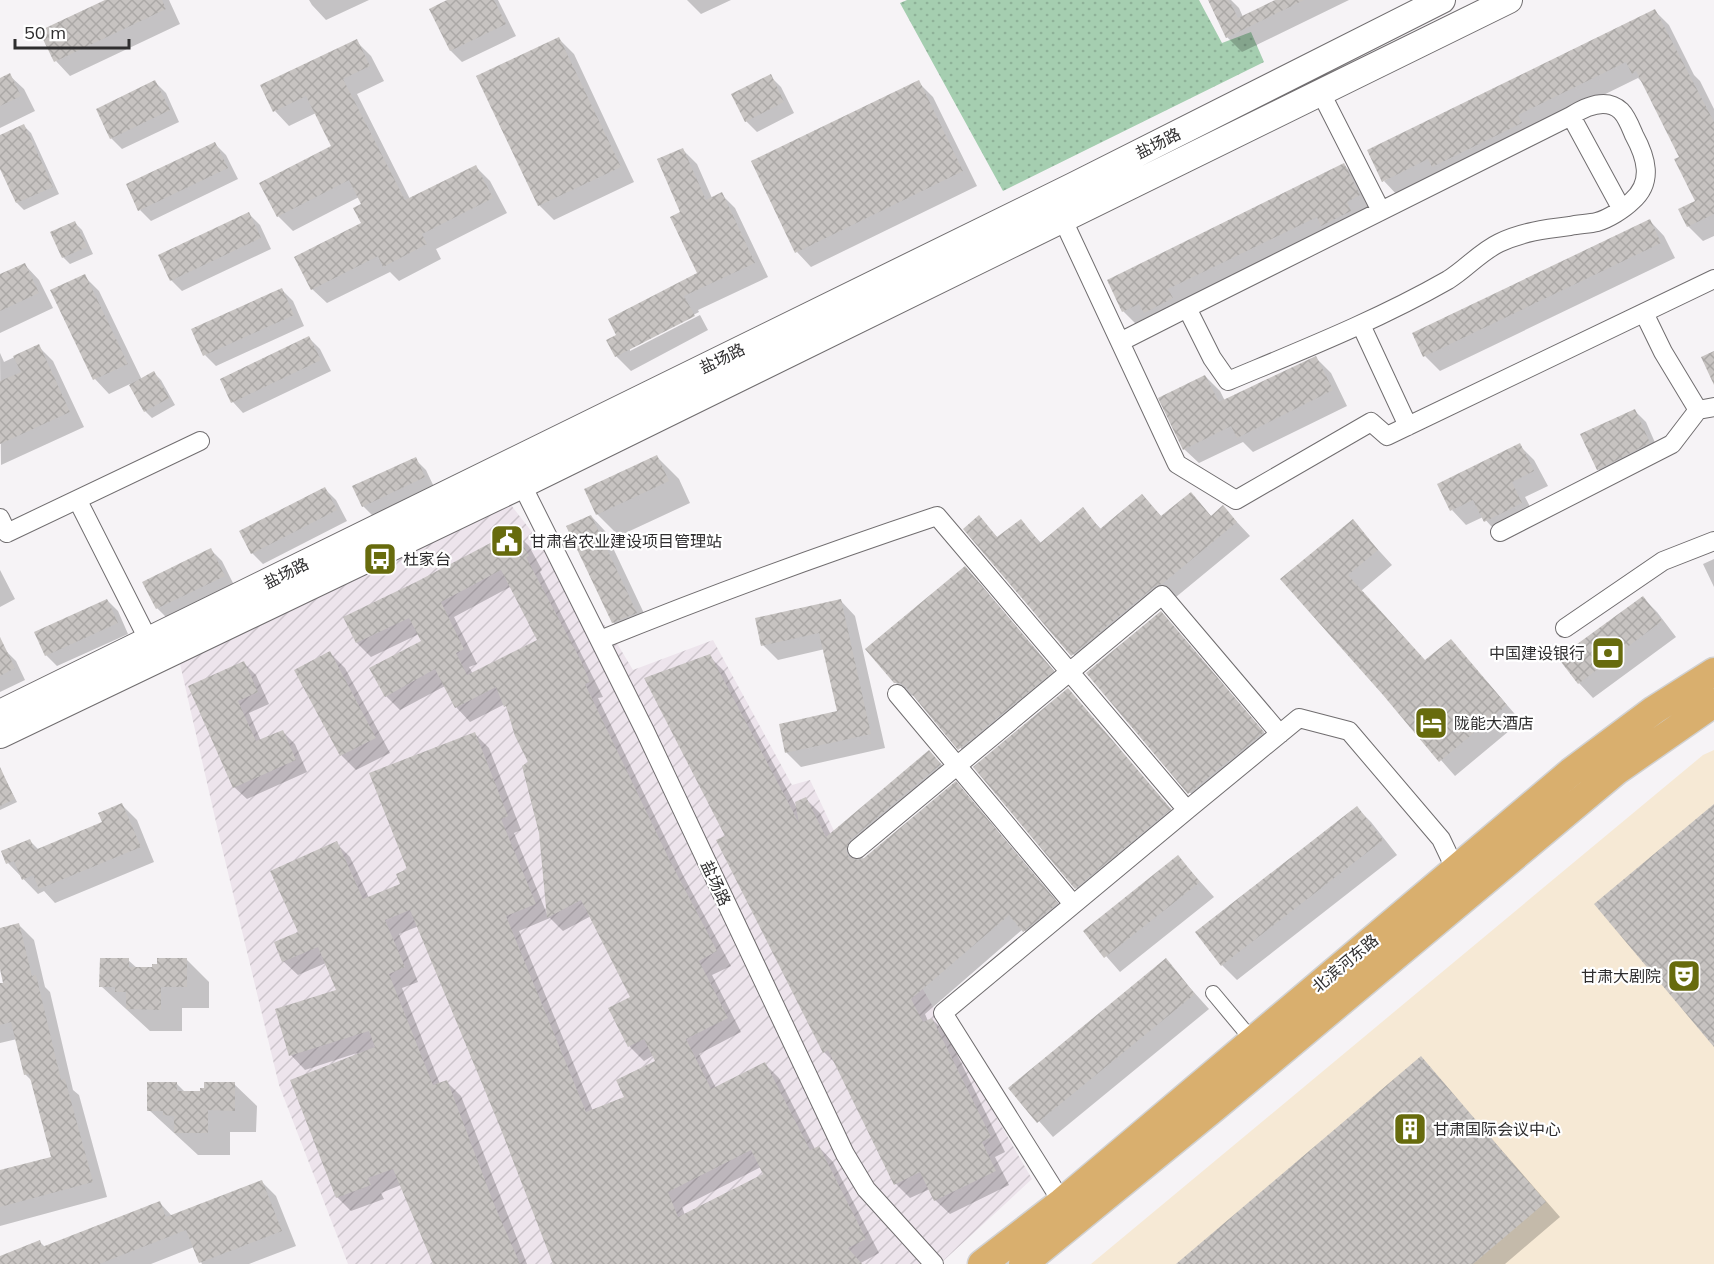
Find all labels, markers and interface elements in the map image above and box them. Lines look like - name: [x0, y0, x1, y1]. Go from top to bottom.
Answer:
- scale bar: [15, 12, 129, 50]
- text: 50 m: [24, 21, 66, 44]
- street label: 盐场路: [1132, 123, 1184, 163]
- street label: 盐场路: [696, 338, 748, 378]
- public building icon: 甘肃省农业建设项目管理站: [489, 523, 525, 559]
- place label: 甘肃省农业建设项目管理站: [530, 531, 722, 551]
- bus stop icon: 杜家台: [362, 541, 398, 577]
- place label: 杜家台: [403, 549, 451, 569]
- street label: 盐场路: [260, 553, 312, 593]
- bank icon: 中国建设银行: [1590, 635, 1626, 671]
- place label: 中国建设银行: [1489, 643, 1585, 663]
- hotel icon: 陇能大酒店: [1413, 705, 1449, 741]
- place label: 陇能大酒店: [1454, 713, 1534, 733]
- street label: 盐场路: [697, 857, 735, 909]
- street label: 北滨河东路: [1308, 930, 1382, 996]
- theatre icon: 甘肃大剧院: [1666, 958, 1702, 994]
- place label: 甘肃大剧院: [1581, 966, 1661, 986]
- building icon: 甘肃国际会议中心: [1392, 1111, 1428, 1147]
- place label: 甘肃国际会议中心: [1433, 1119, 1561, 1139]

